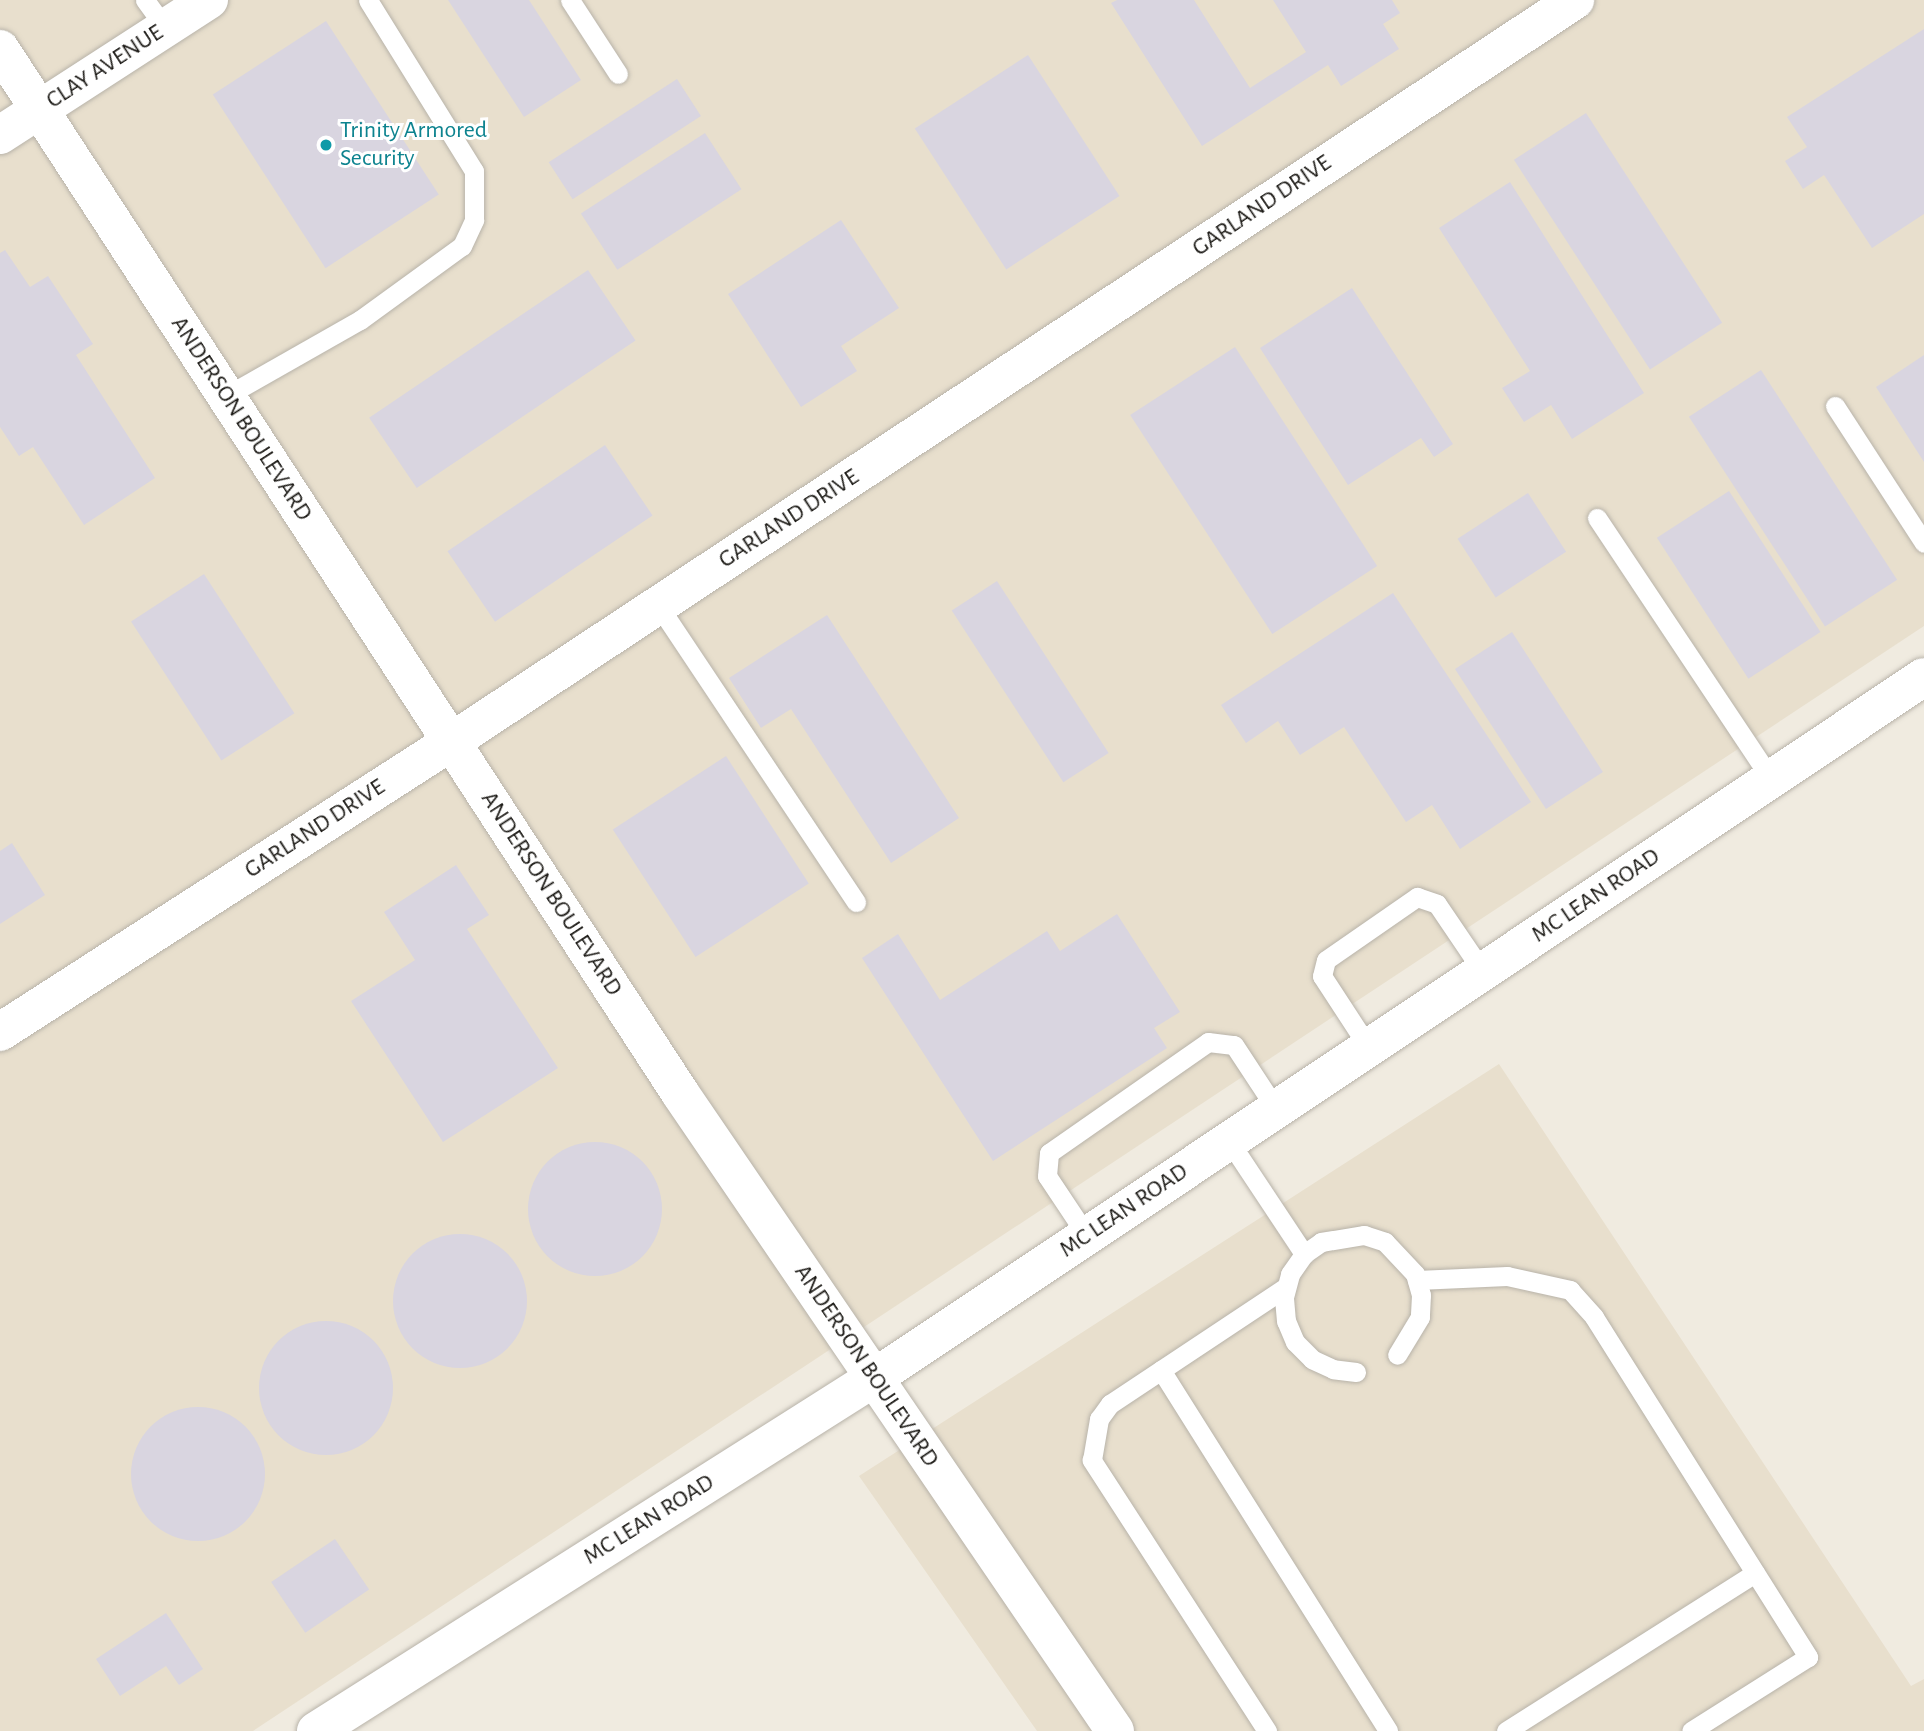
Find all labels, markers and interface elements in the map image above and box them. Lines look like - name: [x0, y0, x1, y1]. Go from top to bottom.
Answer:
- street label: CLAY AVENUE: [41, 19, 169, 115]
- place label: Trinity Armored Security: [340, 117, 487, 173]
- marker: Trinity Armored Security: [318, 137, 334, 153]
- street label: GARLAND DRIVE: [1187, 149, 1337, 263]
- street label: ANDERSON BOULEVARD: [164, 311, 318, 527]
- street label: GARLAND DRIVE: [714, 463, 864, 575]
- street label: GARLAND DRIVE: [240, 773, 390, 885]
- street label: ANDERSON BOULEVARD: [474, 786, 628, 1002]
- street label: MC LEAN ROAD: [1526, 843, 1666, 949]
- street label: MC LEAN ROAD: [1054, 1158, 1194, 1264]
- street label: ANDERSON BOULEVARD: [788, 1259, 944, 1473]
- street label: MC LEAN ROAD: [578, 1468, 720, 1572]

